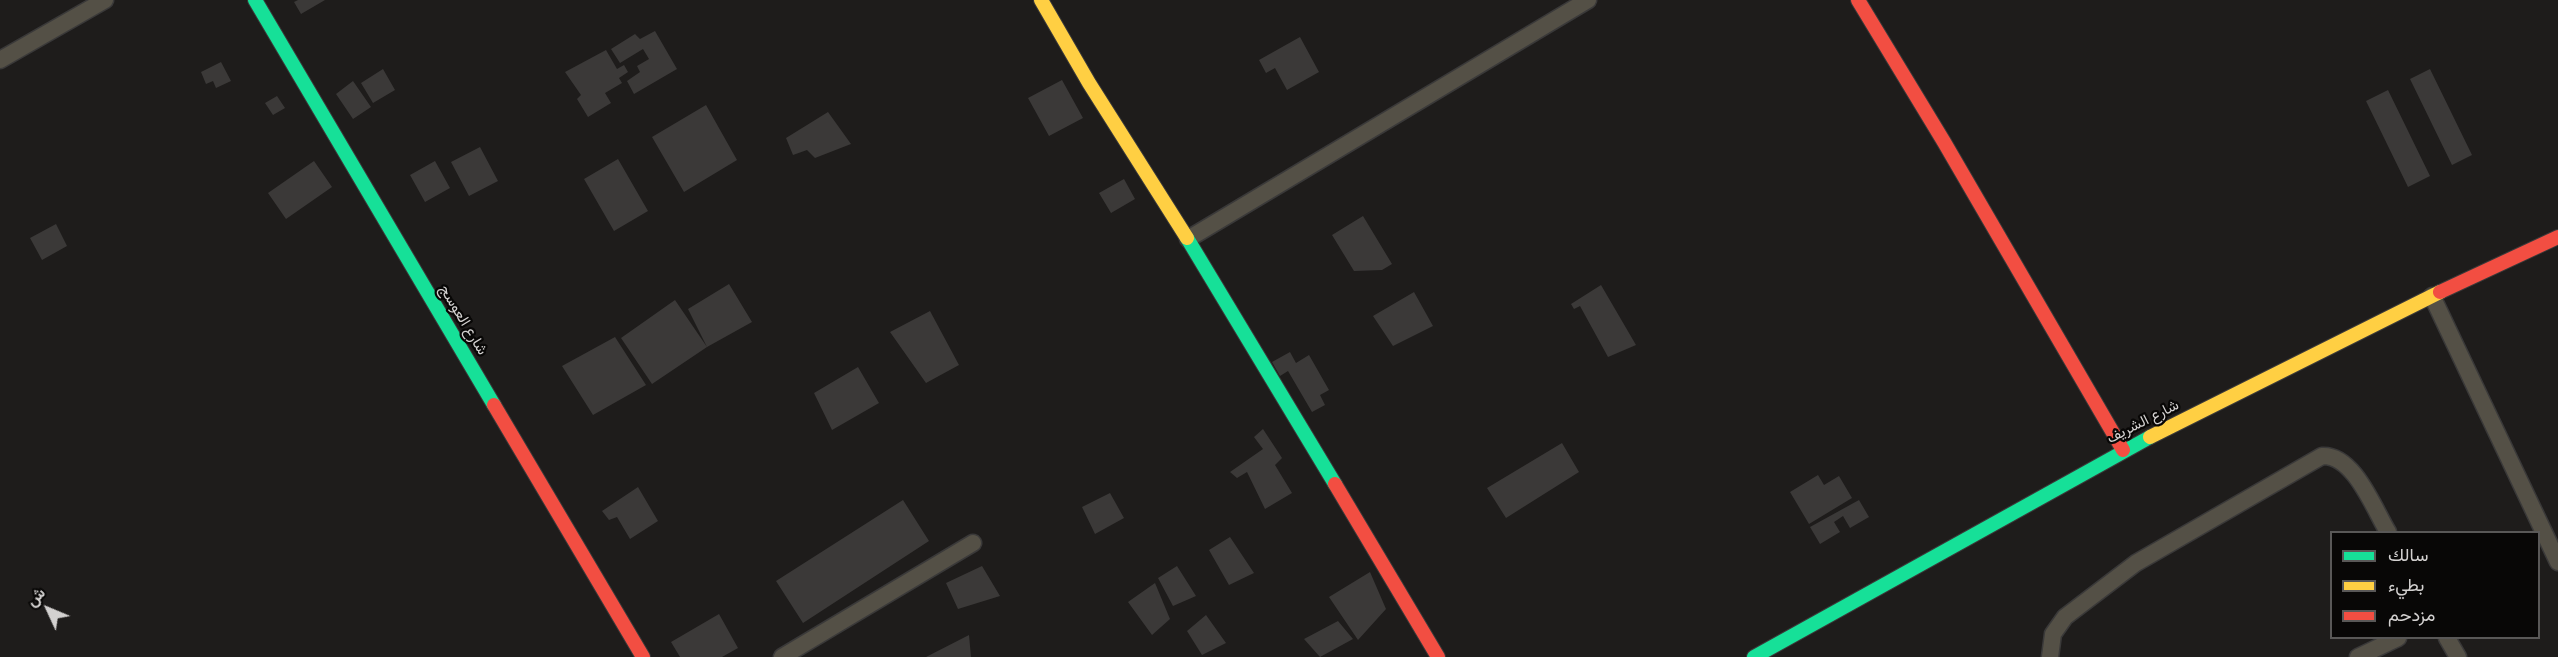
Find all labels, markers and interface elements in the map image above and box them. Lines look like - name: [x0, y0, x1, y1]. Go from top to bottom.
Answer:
- street label: شارع العوسج: [435, 282, 491, 358]
- street label: شارع الشريف: [2104, 396, 2182, 448]
- legend: [2330, 531, 2540, 639]
- text: سالك: [2388, 542, 2428, 567]
- text: بطيء: [2388, 572, 2424, 597]
- north arrow: [18, 579, 78, 639]
- text: ش: [20, 582, 50, 611]
- text: مزدحم: [2388, 602, 2435, 627]

